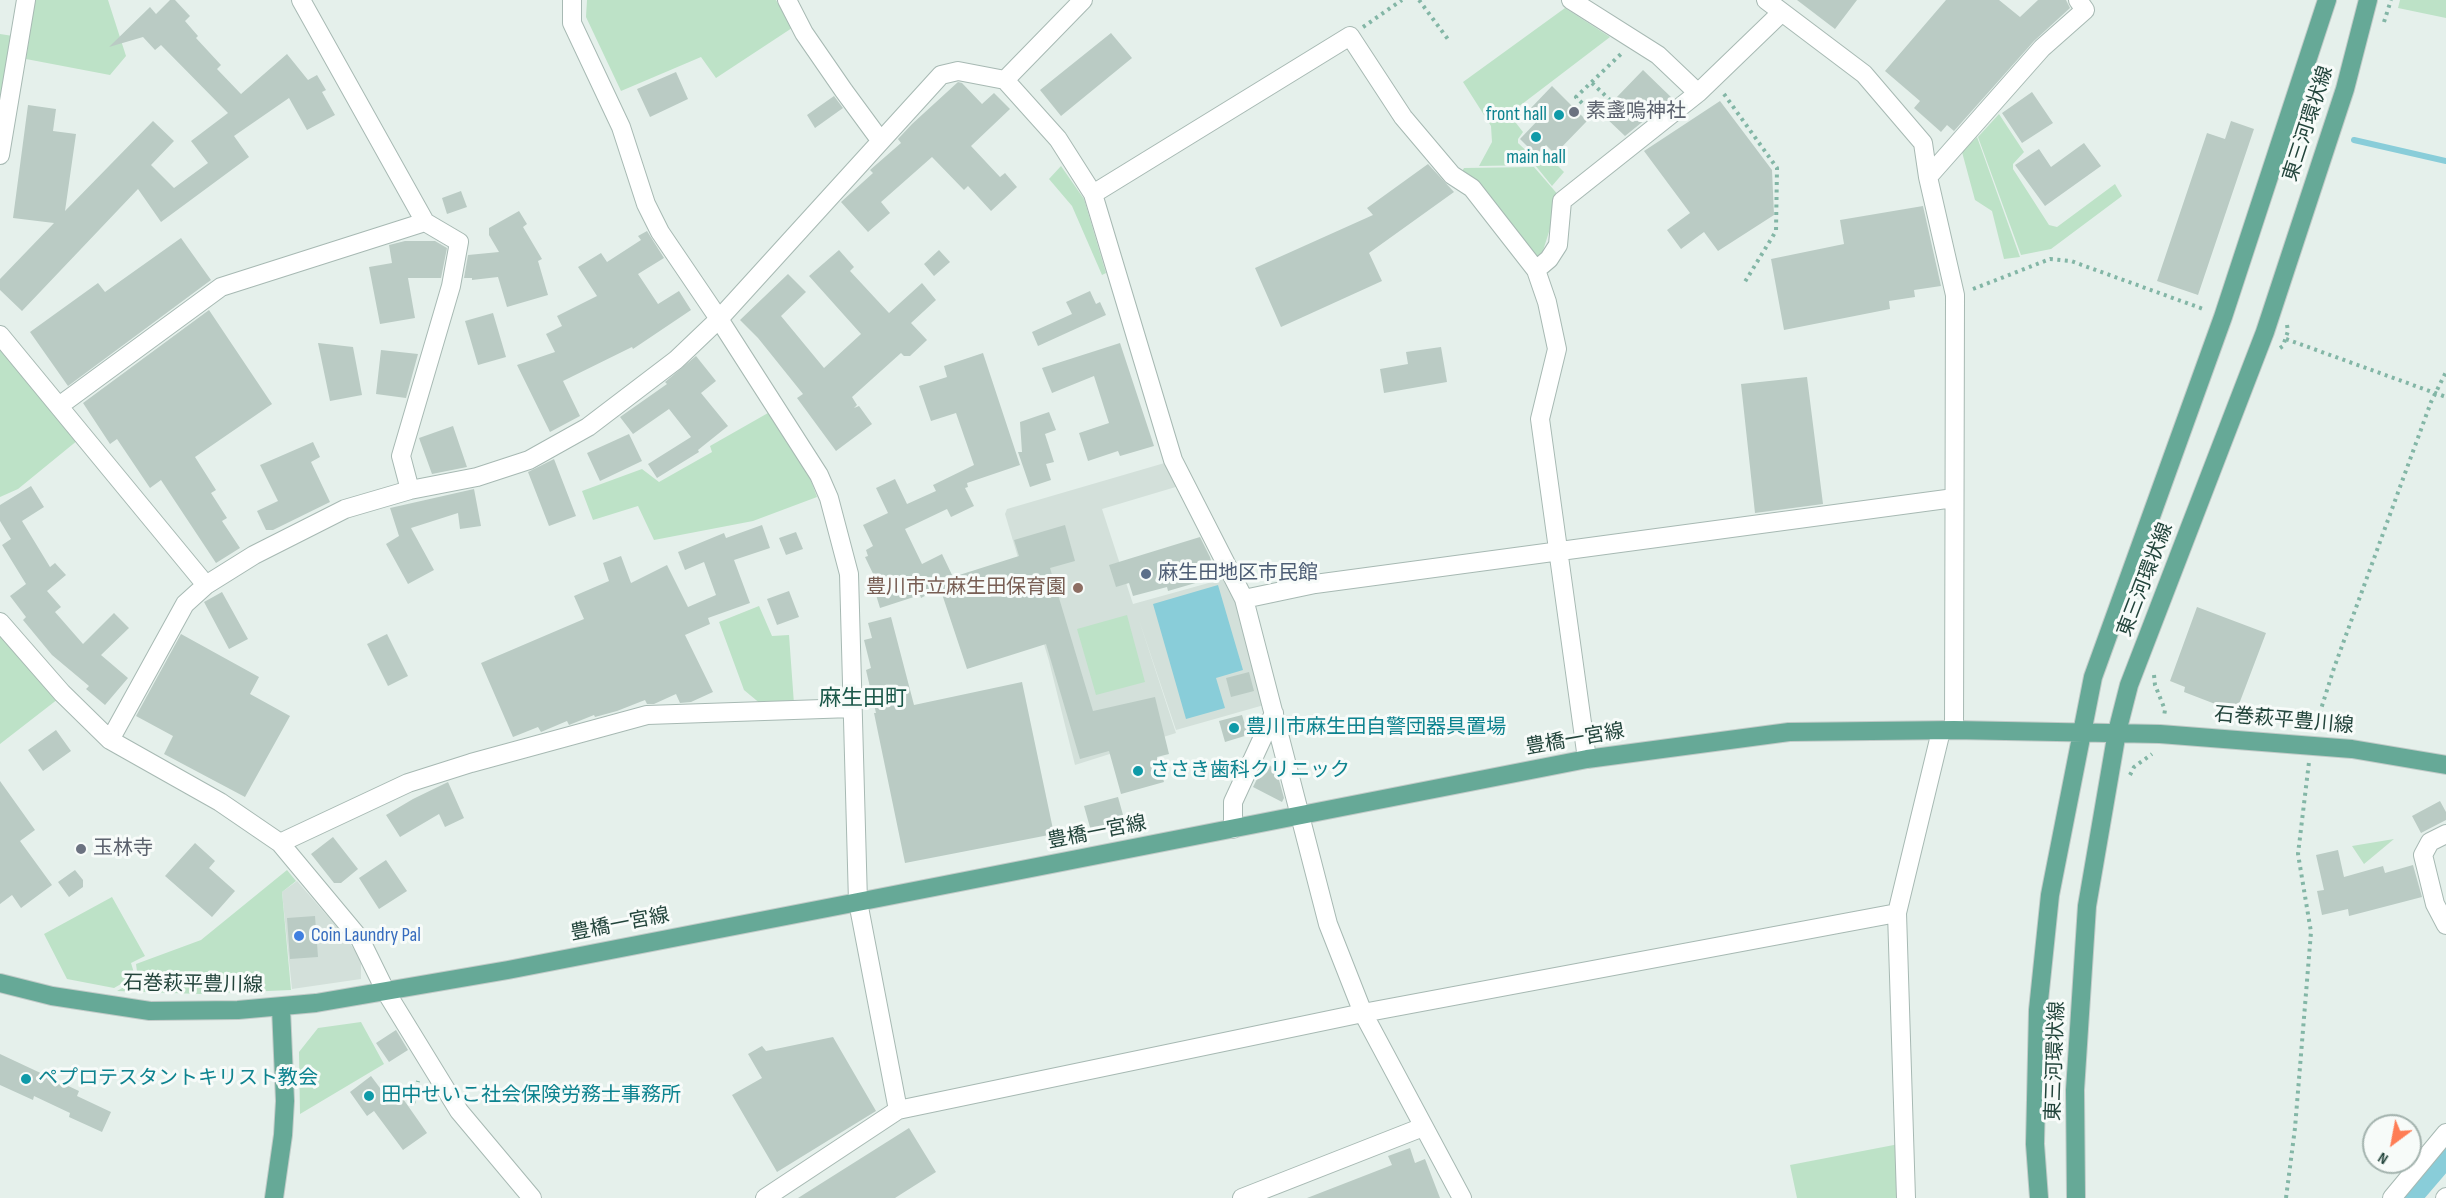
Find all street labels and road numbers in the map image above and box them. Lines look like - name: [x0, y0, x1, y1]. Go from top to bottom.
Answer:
- street label: 東三河環状線: [2279, 63, 2339, 185]
- street label: 東三河環状線: [2113, 520, 2179, 640]
- street label: 石巻萩平豊川線: [2213, 703, 2355, 739]
- street label: 豊橋一宮線: [1524, 719, 1626, 761]
- street label: 豊橋一宮線: [1046, 812, 1148, 854]
- street label: 豊橋一宮線: [569, 904, 671, 946]
- street label: 石巻萩平豊川線: [123, 972, 263, 998]
- street label: 東三河環状線: [2042, 1001, 2070, 1121]

